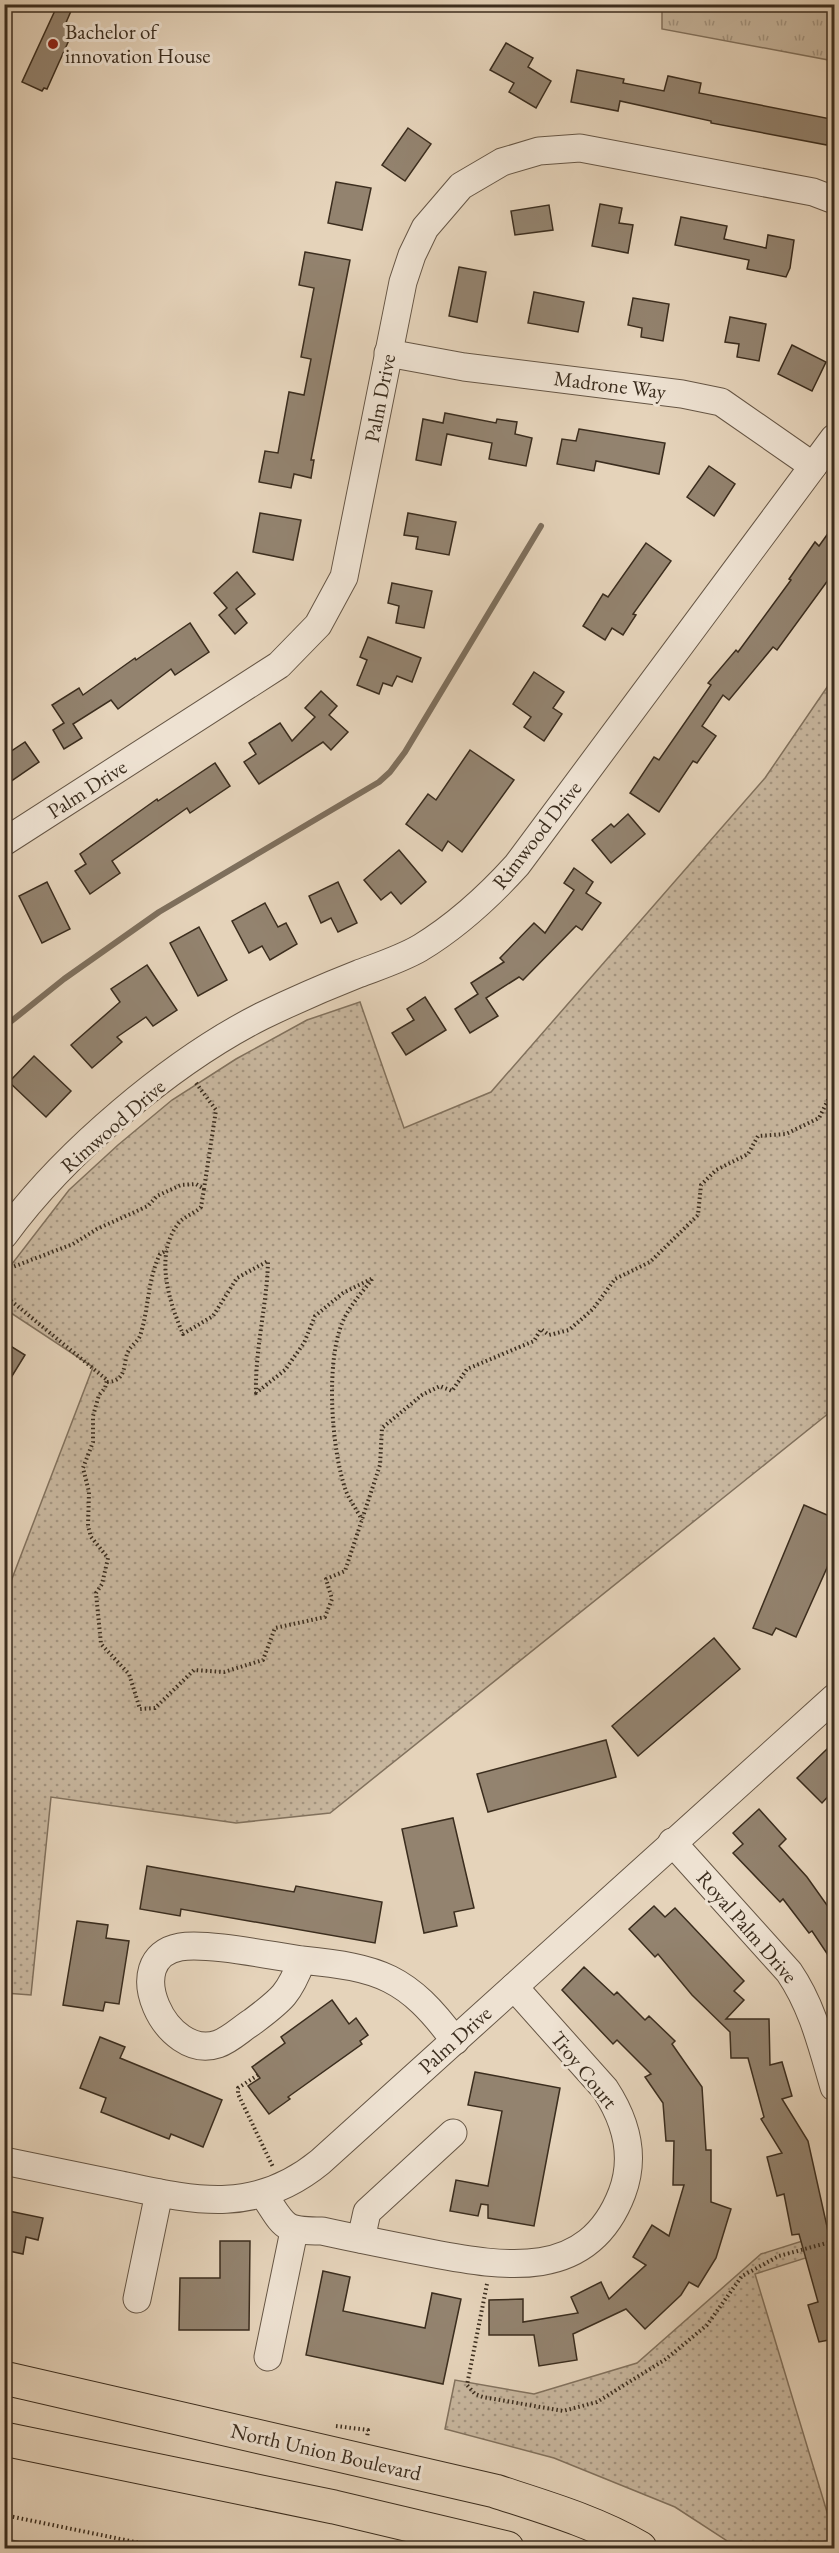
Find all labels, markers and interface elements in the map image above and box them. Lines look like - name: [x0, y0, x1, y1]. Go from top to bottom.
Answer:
- place label: Bachelor of innovation House: [65, 18, 211, 69]
- marker: Bachelor of innovation House: [46, 37, 60, 51]
- street label: Palm Drive: [358, 351, 401, 444]
- street label: Madrone Way: [552, 364, 669, 405]
- street label: Palm Drive: [42, 753, 132, 824]
- street label: Rimwood Drive: [486, 775, 587, 894]
- street label: Rimwood Drive: [55, 1073, 171, 1179]
- street label: Royal Palm Drive: [691, 1865, 804, 1989]
- street label: Palm Drive: [412, 2000, 497, 2080]
- street label: Troy Court: [545, 2025, 624, 2114]
- street label: North Union Boulevard: [228, 2416, 425, 2487]

